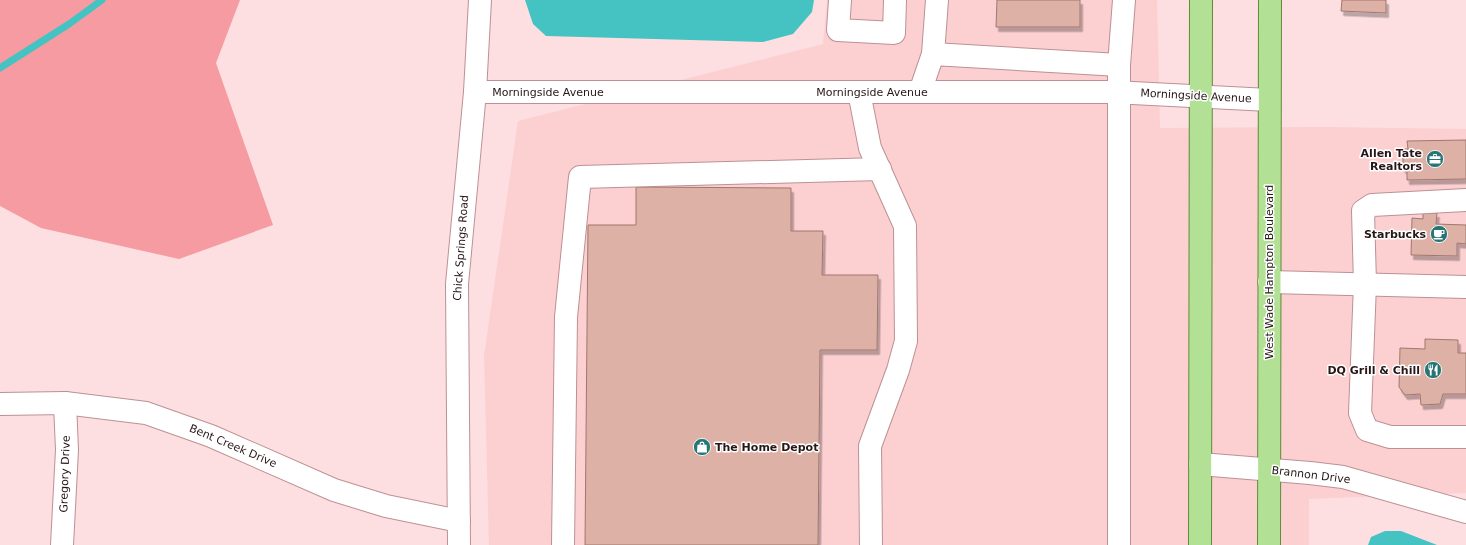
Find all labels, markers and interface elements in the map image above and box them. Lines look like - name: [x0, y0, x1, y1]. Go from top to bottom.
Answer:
- street label: Morningside Avenue: [492, 86, 604, 99]
- street label: Morningside Avenue: [816, 86, 928, 99]
- street label: Morningside Avenue: [1140, 87, 1252, 105]
- place label: Allen Tate Realtors: [1361, 147, 1422, 173]
- office icon: Allen Tate Realtors: [1425, 149, 1445, 169]
- street label: West Wade Hampton Boulevard: [1263, 185, 1276, 359]
- street label: Chick Springs Road: [451, 195, 471, 301]
- cafe icon: Starbucks: [1429, 224, 1449, 244]
- place label: Starbucks: [1364, 228, 1426, 241]
- restaurant icon: DQ Grill & Chill: [1423, 360, 1443, 380]
- place label: DQ Grill & Chill: [1327, 364, 1420, 377]
- street label: Bent Creek Drive: [187, 422, 279, 470]
- street label: Gregory Drive: [57, 435, 73, 513]
- shop icon: The Home Depot: [692, 437, 712, 457]
- place label: The Home Depot: [715, 441, 818, 454]
- street label: Brannon Drive: [1271, 464, 1351, 486]

